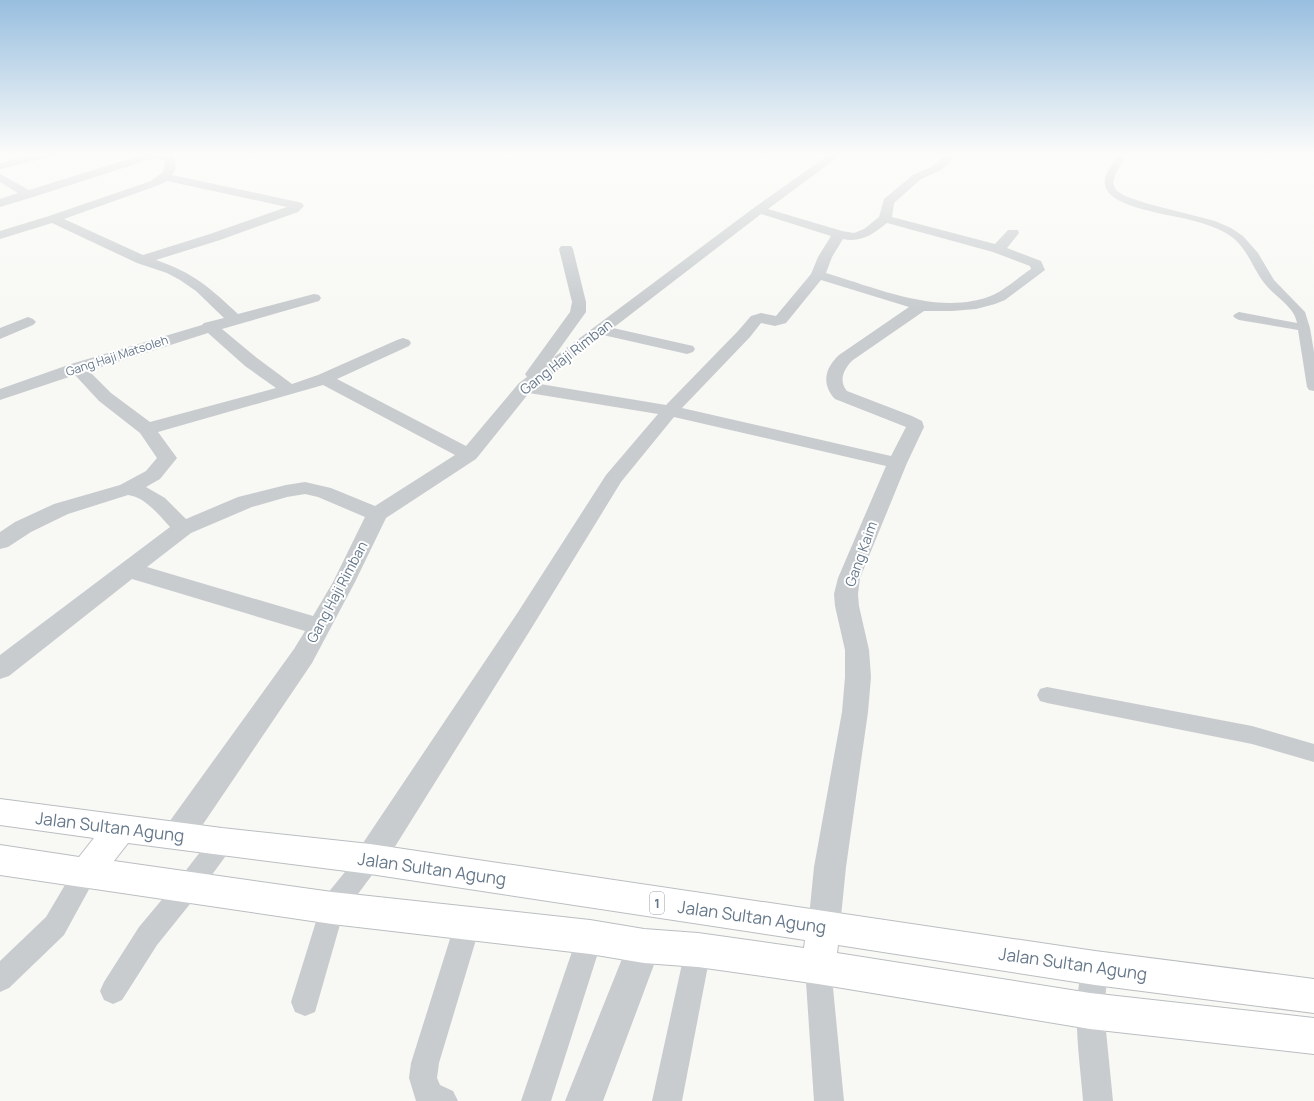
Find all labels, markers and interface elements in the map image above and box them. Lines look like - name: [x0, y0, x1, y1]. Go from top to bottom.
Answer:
- street label: Gang Haji Rimban: [516, 315, 616, 399]
- street label: Gang Haji Matsoleh: [63, 331, 170, 380]
- street label: Gang Kaim: [840, 518, 881, 589]
- street label: Gang Haji Rimban: [302, 538, 371, 646]
- street label: Jalan Sultan Agung: [34, 806, 186, 847]
- street label: Jalan Sultan Agung: [356, 847, 508, 890]
- road number: 1: [650, 892, 664, 914]
- street label: Jalan Sultan Agung: [676, 895, 828, 938]
- street label: Jalan Sultan Agung: [997, 942, 1149, 985]

